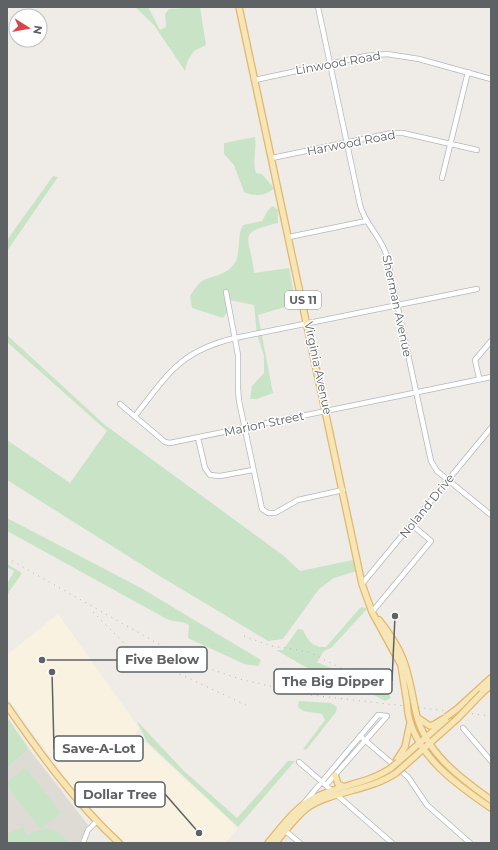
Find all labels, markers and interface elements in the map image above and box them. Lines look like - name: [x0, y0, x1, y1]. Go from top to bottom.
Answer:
- north arrow: [8, 8, 48, 48]
- text: N: [30, 24, 46, 36]
- street label: Linwood Road: [294, 48, 382, 77]
- street label: Harwood Road: [305, 127, 396, 158]
- street label: Sherman Avenue: [379, 254, 416, 358]
- road number: US 11: [285, 291, 321, 309]
- street label: Virginia Avenue: [301, 320, 336, 416]
- street label: Marion Street: [222, 408, 305, 439]
- street label: Noland Drive: [396, 470, 457, 541]
- callout: Five Below: [117, 647, 207, 672]
- text: Five Below: [125, 651, 200, 667]
- callout: The Big Dipper: [274, 669, 392, 694]
- text: The Big Dipper: [282, 673, 384, 689]
- callout: Save-A-Lot: [54, 736, 143, 761]
- text: Save-A-Lot: [62, 740, 136, 756]
- callout: Dollar Tree: [75, 782, 165, 807]
- text: Dollar Tree: [83, 786, 157, 802]

